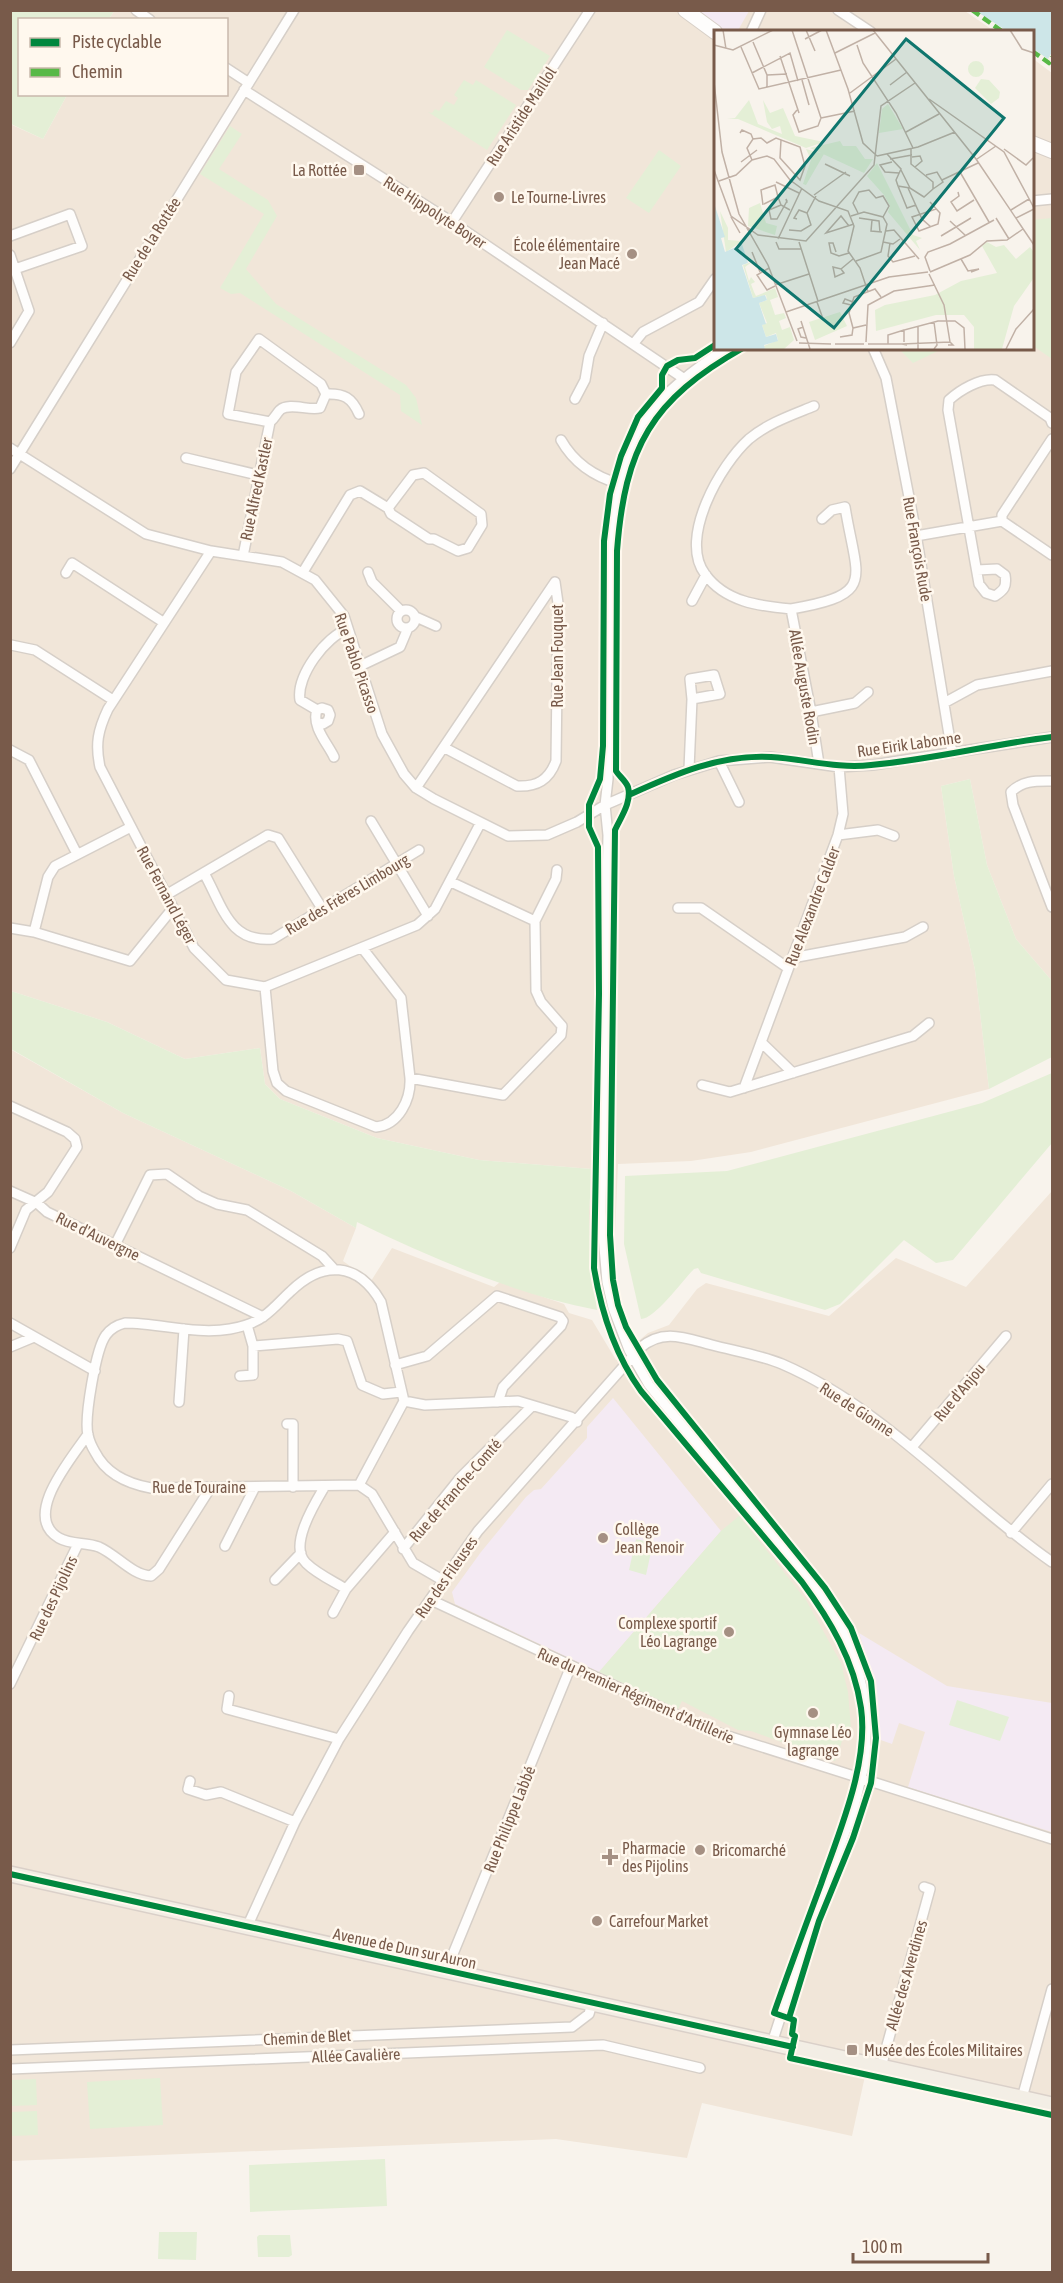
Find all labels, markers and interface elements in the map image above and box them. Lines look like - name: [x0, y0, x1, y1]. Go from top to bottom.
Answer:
- legend: [18, 18, 228, 96]
- inset map: [714, 30, 1033, 350]
- text: Piste cyclable: [72, 31, 162, 52]
- text: Chemin: [72, 61, 123, 82]
- street label: Rue Aristide Maillol: [482, 63, 560, 169]
- place label: La Rottée: [292, 161, 347, 179]
- marker: La Rottée: [352, 163, 366, 177]
- street label: Rue Hippolyte Boyer: [380, 172, 490, 253]
- place label: Le Tourne-Livres: [511, 188, 606, 206]
- marker: Le Tourne-Livres: [492, 190, 506, 204]
- street label: Rue de la Rottée: [118, 194, 184, 284]
- place label: École élémentaire Jean Macé: [513, 236, 620, 272]
- marker: École élémentaire Jean Macé: [625, 247, 639, 261]
- street label: Rue Alfred Kastler: [236, 436, 276, 542]
- street label: Rue François Rude: [899, 495, 936, 603]
- street label: Rue Jean Fouquet: [548, 604, 567, 708]
- street label: Rue Pablo Picasso: [331, 610, 383, 716]
- street label: Allée Auguste Rodin: [785, 628, 824, 746]
- street label: Rue Eirik Labonne: [856, 728, 962, 760]
- street label: Rue Fernand Léger: [133, 843, 200, 948]
- street label: Rue Alexandre Calder: [781, 844, 843, 968]
- street label: Rue des Frères Limbourg: [282, 850, 413, 939]
- street label: Rue d'Auvergne: [53, 1208, 143, 1265]
- street label: Rue d'Anjou: [930, 1359, 989, 1425]
- street label: Rue de Gionne: [817, 1378, 897, 1440]
- street label: Rue de Franche-Comté: [405, 1435, 505, 1545]
- street label: Rue de Touraine: [152, 1478, 246, 1496]
- place label: Collège Jean Renoir: [615, 1520, 684, 1556]
- marker: Collège Jean Renoir: [596, 1531, 610, 1545]
- street label: Rue des Fileuses: [411, 1532, 481, 1621]
- street label: Rue des Pijolins: [25, 1552, 82, 1644]
- place label: Complexe sportif Léo Lagrange: [618, 1614, 718, 1651]
- marker: Complexe sportif Léo Lagrange: [722, 1625, 736, 1639]
- street label: Rue du Premier Régiment d'Artillerie: [535, 1643, 737, 1747]
- marker: Gymnase Léo lagrange: [806, 1706, 820, 1720]
- place label: Gymnase Léo lagrange: [774, 1723, 852, 1760]
- street label: Rue Philippe Labbé: [479, 1763, 539, 1875]
- place label: Pharmacie des Pijolins: [622, 1839, 689, 1876]
- place label: Bricomarché: [712, 1841, 786, 1859]
- marker: Bricomarché: [693, 1843, 707, 1857]
- marker: Pharmacie des Pijolins: [603, 1850, 617, 1864]
- place label: Carrefour Market: [609, 1912, 709, 1930]
- marker: Carrefour Market: [590, 1914, 604, 1928]
- street label: Allée des Averdines: [882, 1918, 930, 2032]
- street label: Avenue de Dun sur Auron: [332, 1924, 478, 1972]
- street label: Chemin de Blet: [263, 2026, 352, 2048]
- place label: Musée des Écoles Militaires: [864, 2041, 1023, 2059]
- marker: Musée des Écoles Militaires: [845, 2043, 859, 2057]
- street label: Allée Cavalière: [311, 2044, 401, 2066]
- scale bar: [853, 2226, 988, 2264]
- text: 100 m: [862, 2236, 903, 2257]

